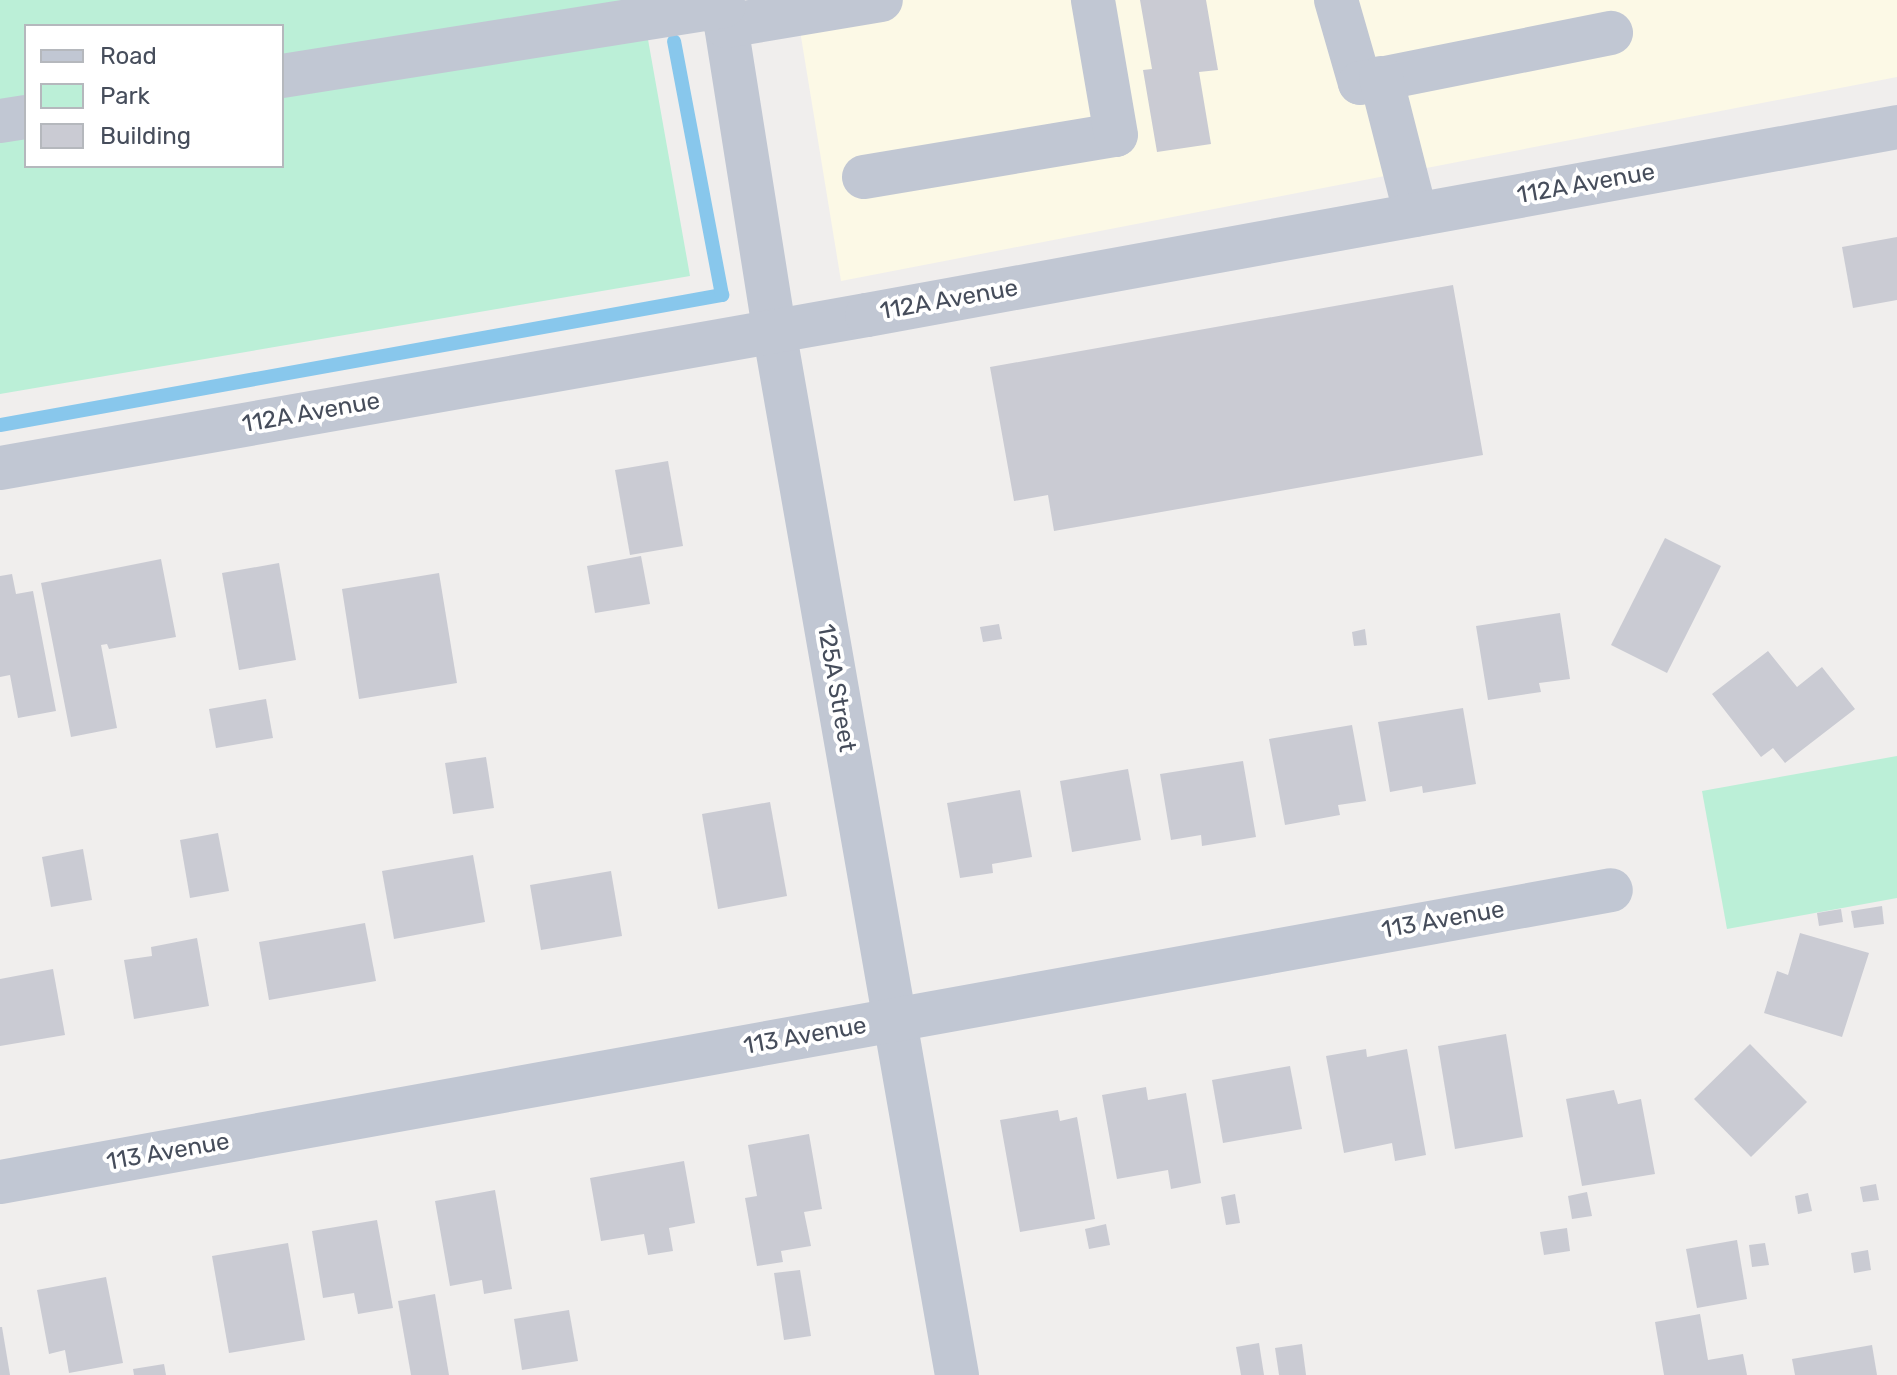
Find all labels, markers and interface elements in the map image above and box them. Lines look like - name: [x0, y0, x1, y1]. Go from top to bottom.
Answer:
- legend: [24, 24, 284, 168]
- text: Road: [100, 42, 157, 70]
- text: Park: [100, 82, 150, 110]
- text: Building: [100, 122, 191, 150]
- street label: 112A Avenue: [1514, 158, 1658, 210]
- street label: 112A Avenue: [877, 274, 1021, 326]
- street label: 112A Avenue: [239, 387, 383, 439]
- street label: 125A Street: [811, 622, 861, 754]
- street label: 113 Avenue: [1379, 895, 1507, 945]
- street label: 113 Avenue: [741, 1011, 869, 1061]
- street label: 113 Avenue: [104, 1127, 232, 1177]

